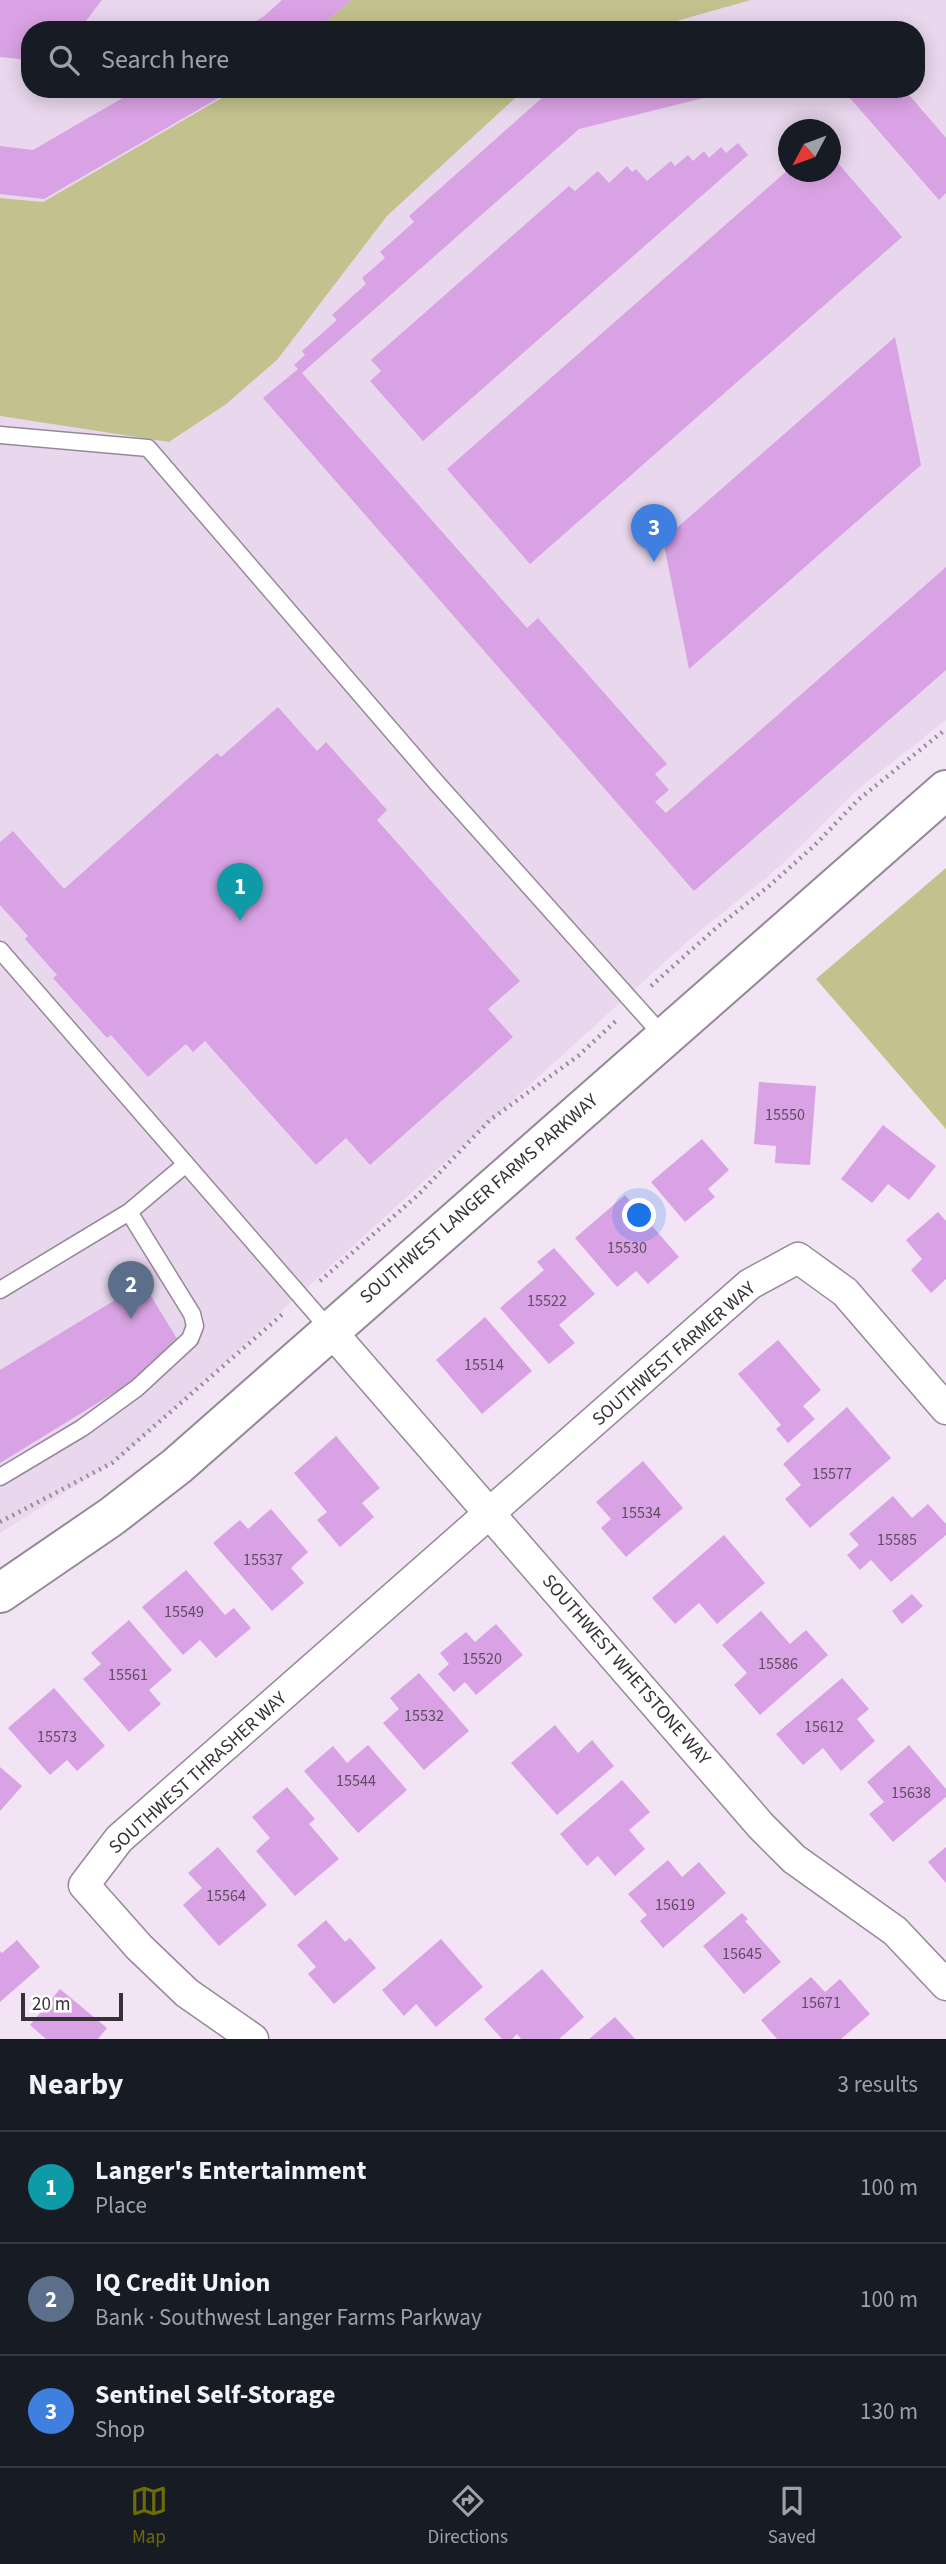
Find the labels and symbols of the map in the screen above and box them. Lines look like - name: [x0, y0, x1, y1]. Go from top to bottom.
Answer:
- north arrow: [778, 119, 841, 182]
- pin: 3: [631, 504, 677, 562]
- pin: 1: [217, 863, 263, 921]
- street label: SOUTHWEST LANGER FARMS PARKWAY: [354, 1087, 605, 1310]
- house number: 15550: [765, 1104, 805, 1126]
- your location: [622, 1198, 656, 1232]
- house number: 15530: [607, 1237, 647, 1259]
- pin: 2: [108, 1261, 154, 1319]
- street label: SOUTHWEST FARMER WAY: [586, 1275, 762, 1433]
- house number: 15522: [527, 1290, 567, 1312]
- house number: 15514: [464, 1354, 504, 1376]
- house number: 15577: [812, 1463, 852, 1485]
- house number: 15534: [621, 1502, 661, 1524]
- house number: 15585: [877, 1529, 917, 1551]
- house number: 15537: [243, 1549, 283, 1571]
- street label: SOUTHWEST WHETSTONE WAY: [535, 1569, 717, 1772]
- house number: 15549: [164, 1601, 204, 1623]
- house number: 15520: [462, 1648, 502, 1670]
- house number: 15586: [758, 1653, 798, 1675]
- house number: 15561: [108, 1664, 148, 1686]
- street label: SOUTHWEST THRASHER WAY: [103, 1685, 294, 1860]
- house number: 15532: [404, 1705, 444, 1727]
- house number: 15612: [804, 1716, 844, 1738]
- house number: 15573: [37, 1726, 77, 1748]
- house number: 15544: [336, 1770, 376, 1792]
- house number: 15638: [891, 1782, 931, 1804]
- house number: 15564: [206, 1885, 246, 1907]
- house number: 15619: [655, 1894, 695, 1916]
- house number: 15645: [722, 1943, 762, 1965]
- scale bar: [21, 1990, 122, 2022]
- house number: 15671: [801, 1992, 841, 2014]

